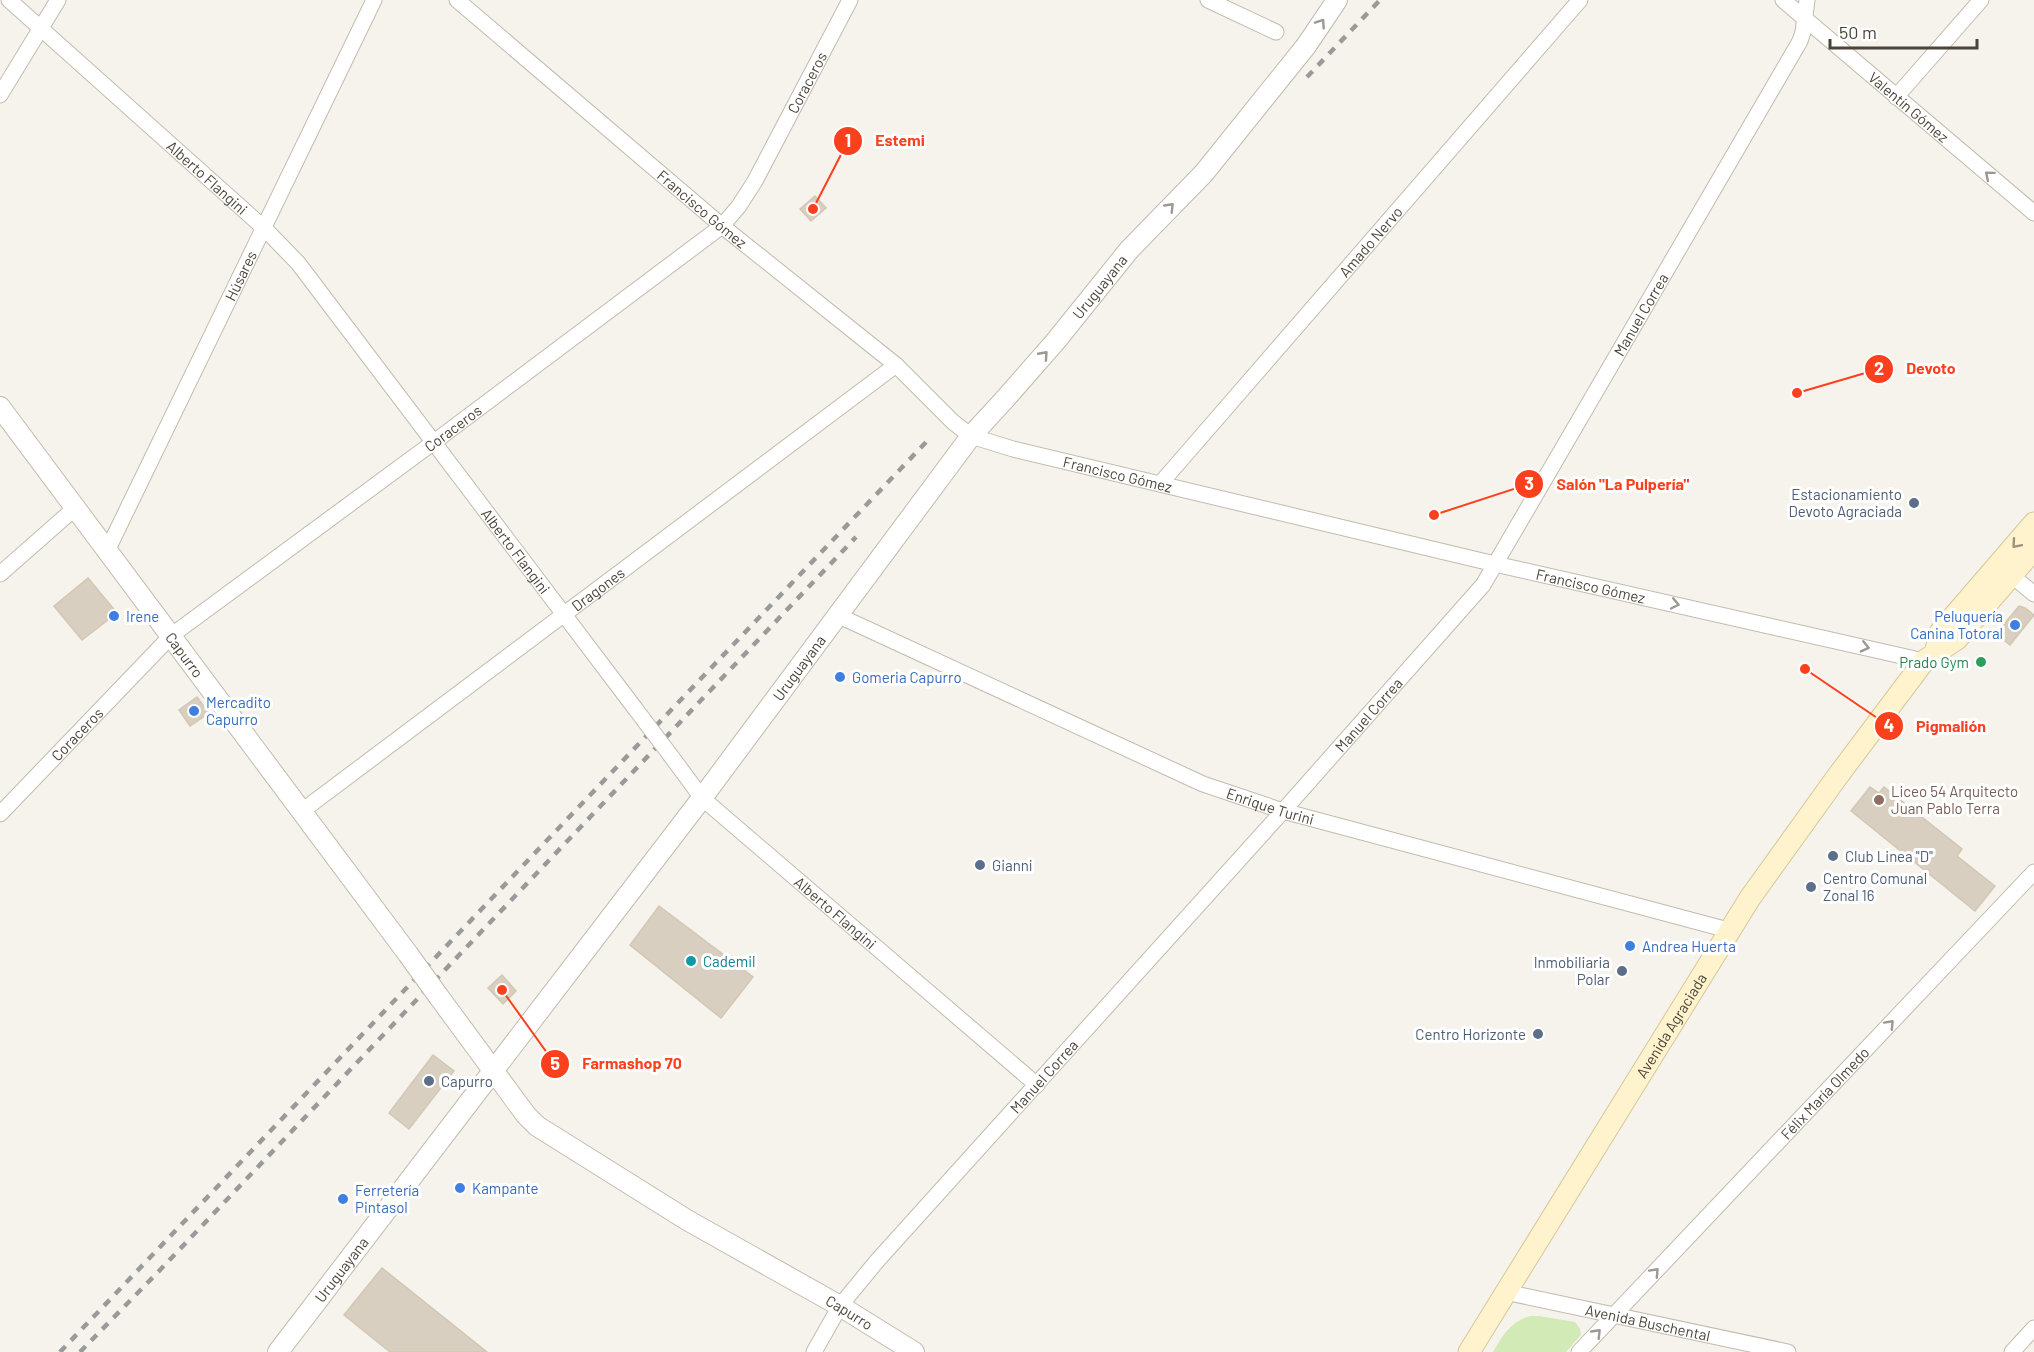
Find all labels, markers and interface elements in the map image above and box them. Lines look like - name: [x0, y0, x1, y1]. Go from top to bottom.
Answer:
- scale bar: [1830, 12, 1977, 50]
- one-way arrow: [1314, 19, 1326, 29]
- text: 50 m: [1839, 21, 1877, 43]
- street label: Coraceros: [783, 49, 830, 116]
- street label: Valentín Gómez: [1865, 68, 1953, 146]
- callout: Estemi: [833, 124, 937, 158]
- text: 1: [845, 129, 851, 151]
- text: Estemi: [875, 130, 925, 149]
- street label: Alberto Flangini: [163, 136, 251, 218]
- street label: Francisco Gómez: [654, 166, 751, 252]
- one-way arrow: [1985, 172, 1996, 183]
- street label: Amado Nervo: [1335, 203, 1406, 281]
- one-way arrow: [1163, 204, 1174, 215]
- street label: Húsares: [221, 248, 260, 304]
- street label: Uruguayana: [1068, 251, 1131, 322]
- street label: Manuel Correa: [1609, 270, 1672, 359]
- one-way arrow: [1037, 352, 1048, 362]
- callout: Devoto: [1864, 352, 1967, 386]
- text: 2: [1874, 357, 1884, 379]
- text: Devoto: [1906, 358, 1956, 377]
- street label: Coraceros: [421, 401, 485, 455]
- street label: Francisco Gómez: [1061, 452, 1174, 496]
- callout: Salón "La Pulpería": [1514, 467, 1701, 501]
- text: 3: [1524, 472, 1534, 494]
- text: Salón "La Pulpería": [1557, 474, 1690, 493]
- place label: Estacionamiento Devoto Agraciada: [1789, 485, 1902, 520]
- marker: Estacionamiento Devoto Agraciada: [1907, 496, 1921, 510]
- street label: Alberto Flangini: [478, 505, 554, 597]
- one-way arrow: [2012, 537, 2023, 548]
- street label: Dragones: [568, 563, 628, 615]
- street label: Francisco Gómez: [1534, 565, 1647, 607]
- one-way arrow: [1670, 597, 1680, 610]
- place label: Irene: [126, 607, 159, 625]
- place label: Peluquería Canina Totoral: [1910, 607, 2003, 642]
- marker: Irene: [107, 609, 121, 623]
- marker: Peluquería Canina Totoral: [2008, 618, 2022, 632]
- street label: Capurro: [162, 628, 208, 681]
- street label: Uruguayana: [769, 631, 829, 704]
- one-way arrow: [1860, 640, 1870, 653]
- place label: Prado Gym: [1899, 653, 1969, 671]
- marker: Prado Gym: [1974, 655, 1988, 669]
- place label: Gomeria Capurro: [852, 668, 962, 686]
- marker: Gomeria Capurro: [833, 670, 847, 684]
- street label: Manuel Correa: [1331, 674, 1406, 755]
- place label: Mercadito Capurro: [206, 693, 271, 728]
- street label: Coraceros: [47, 704, 107, 764]
- marker: Mercadito Capurro: [187, 704, 201, 718]
- callout: Pigmalión: [1874, 709, 1998, 743]
- text: 4: [1884, 714, 1895, 736]
- text: Pigmalión: [1916, 716, 1986, 735]
- place label: Liceo 54 Arquitecto Juan Pablo Terra: [1891, 782, 2018, 817]
- street label: Enrique Turini: [1224, 784, 1316, 828]
- marker: Liceo 54 Arquitecto Juan Pablo Terra: [1872, 793, 1886, 807]
- place label: Club Linea "D": [1845, 847, 1933, 865]
- marker: Club Linea "D": [1826, 849, 1840, 863]
- place label: Gianni: [992, 856, 1033, 874]
- marker: Gianni: [973, 858, 987, 872]
- place label: Centro Comunal Zonal 16: [1823, 869, 1927, 904]
- street label: Alberto Flangini: [791, 872, 880, 952]
- marker: Centro Comunal Zonal 16: [1804, 880, 1818, 894]
- place label: Andrea Huerta: [1642, 937, 1736, 955]
- marker: Andrea Huerta: [1623, 939, 1637, 953]
- place label: Cademil: [703, 952, 756, 970]
- place label: Inmobiliaria Polar: [1534, 953, 1611, 988]
- marker: Cademil: [684, 954, 698, 968]
- marker: Inmobiliaria Polar: [1615, 964, 1629, 978]
- street label: Avenida Agraciada: [1632, 970, 1710, 1081]
- one-way arrow: [1883, 1020, 1894, 1031]
- place label: Centro Horizonte: [1415, 1025, 1526, 1043]
- marker: Centro Horizonte: [1531, 1027, 1545, 1041]
- street label: Manuel Correa: [1006, 1036, 1081, 1117]
- street label: Félix María Olmedo: [1777, 1043, 1873, 1143]
- callout: Farmashop 70: [540, 1047, 694, 1081]
- text: 5: [550, 1052, 560, 1074]
- text: Farmashop 70: [582, 1053, 682, 1072]
- place label: Capurro: [441, 1072, 493, 1090]
- marker: Capurro: [422, 1074, 436, 1088]
- place label: Kampante: [472, 1179, 539, 1197]
- place label: Ferretería Pintasol: [355, 1181, 419, 1216]
- marker: Kampante: [453, 1181, 467, 1195]
- marker: Ferretería Pintasol: [336, 1192, 350, 1206]
- street label: Uruguayana: [311, 1233, 372, 1305]
- one-way arrow: [1648, 1269, 1659, 1279]
- street label: Capurro: [823, 1291, 876, 1333]
- street label: Avenida Buschental: [1584, 1300, 1712, 1344]
- one-way arrow: [1590, 1330, 1601, 1340]

